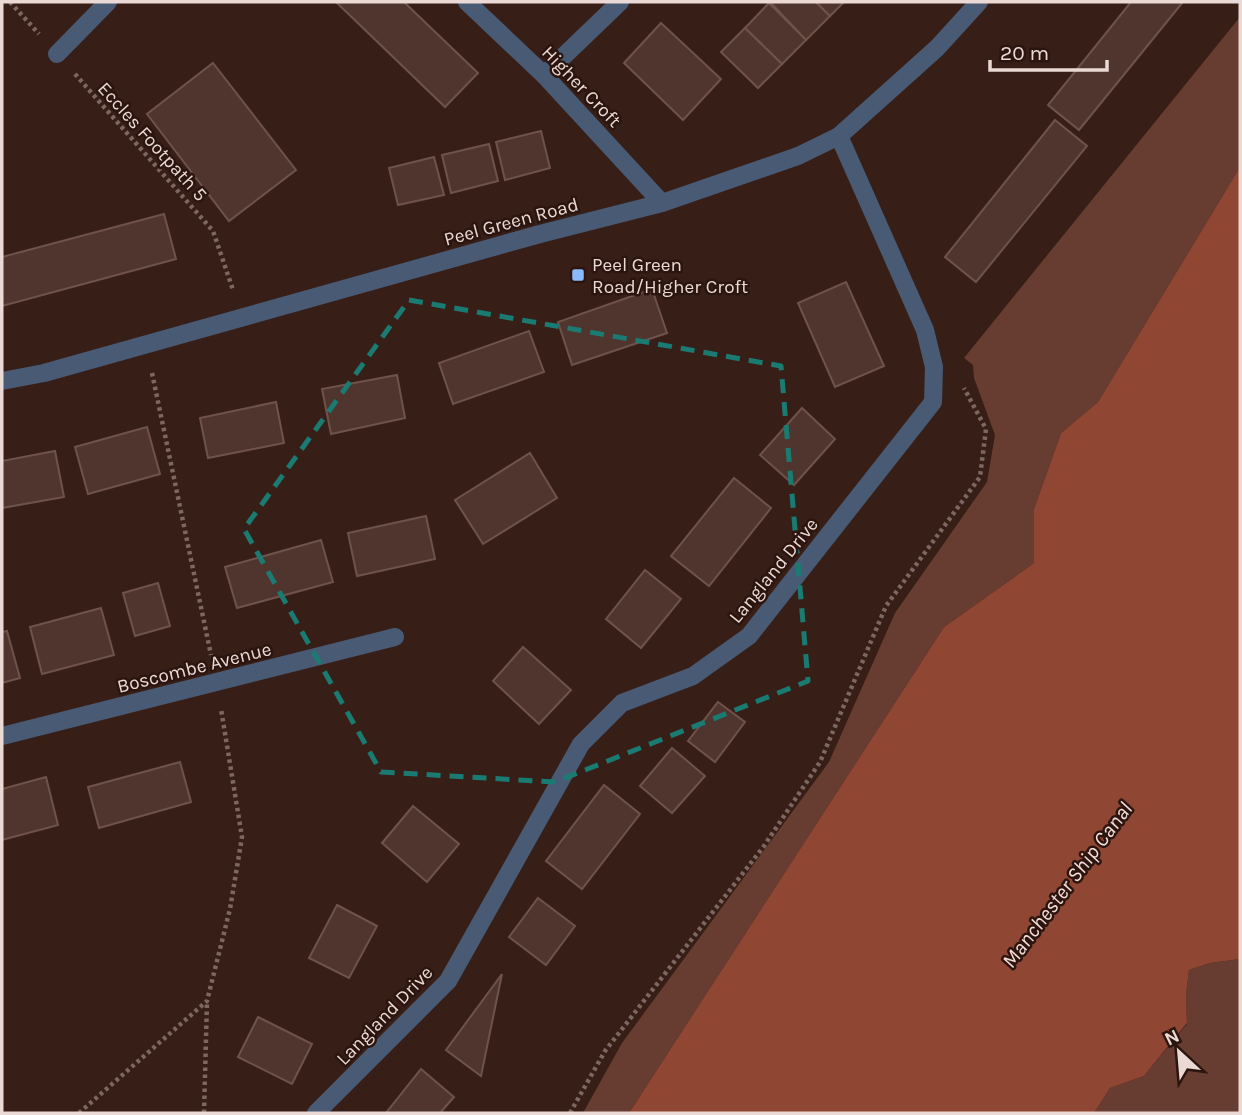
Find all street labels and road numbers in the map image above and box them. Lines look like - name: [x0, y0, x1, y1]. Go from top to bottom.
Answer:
- street label: Higher Croft: [537, 42, 625, 132]
- street label: Eccles Footpath 5: [93, 78, 211, 206]
- street label: Peel Green Road: [442, 193, 581, 250]
- street label: Langland Drive: [725, 514, 823, 628]
- street label: Boscombe Avenue: [115, 638, 274, 698]
- street label: Langland Drive: [332, 962, 437, 1070]

